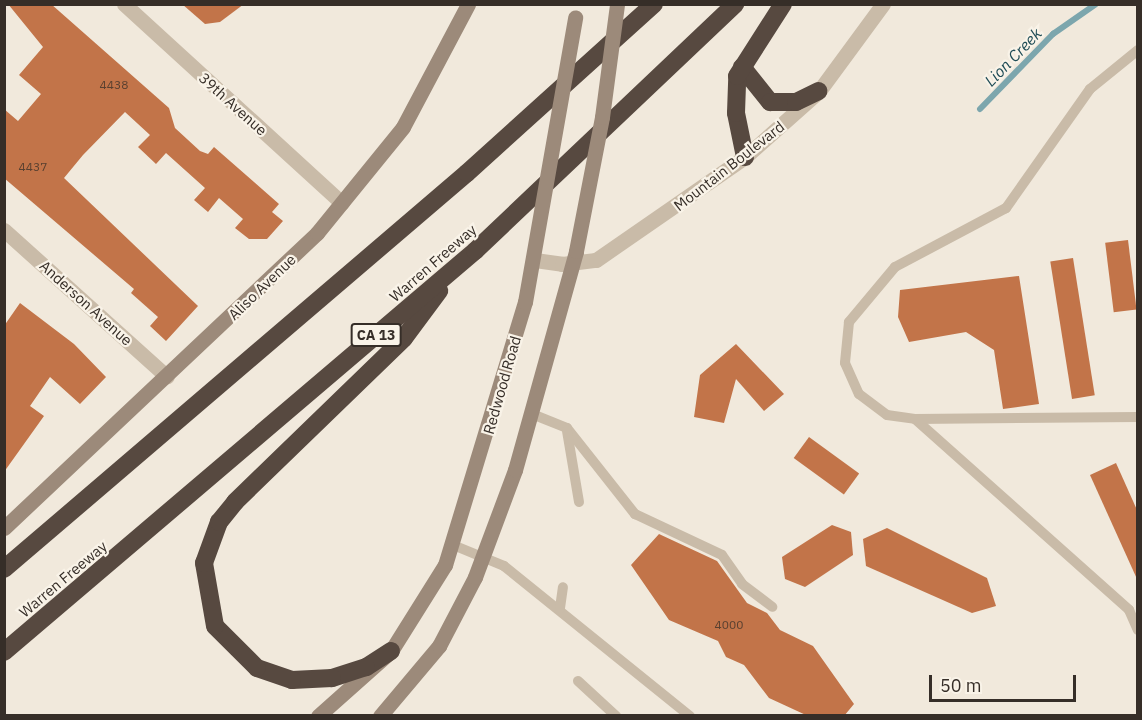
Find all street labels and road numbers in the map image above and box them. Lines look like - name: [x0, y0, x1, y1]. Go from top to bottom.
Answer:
- street label: 39th Avenue: [195, 69, 271, 139]
- street label: Mountain Boulevard: [670, 117, 788, 215]
- street label: Warren Freeway: [386, 220, 480, 306]
- street label: Aliso Avenue: [225, 250, 299, 324]
- street label: Anderson Avenue: [36, 257, 136, 349]
- road number: CA 13: [350, 324, 401, 346]
- street label: Redwood Road: [479, 334, 525, 436]
- street label: Warren Freeway: [15, 537, 111, 621]

